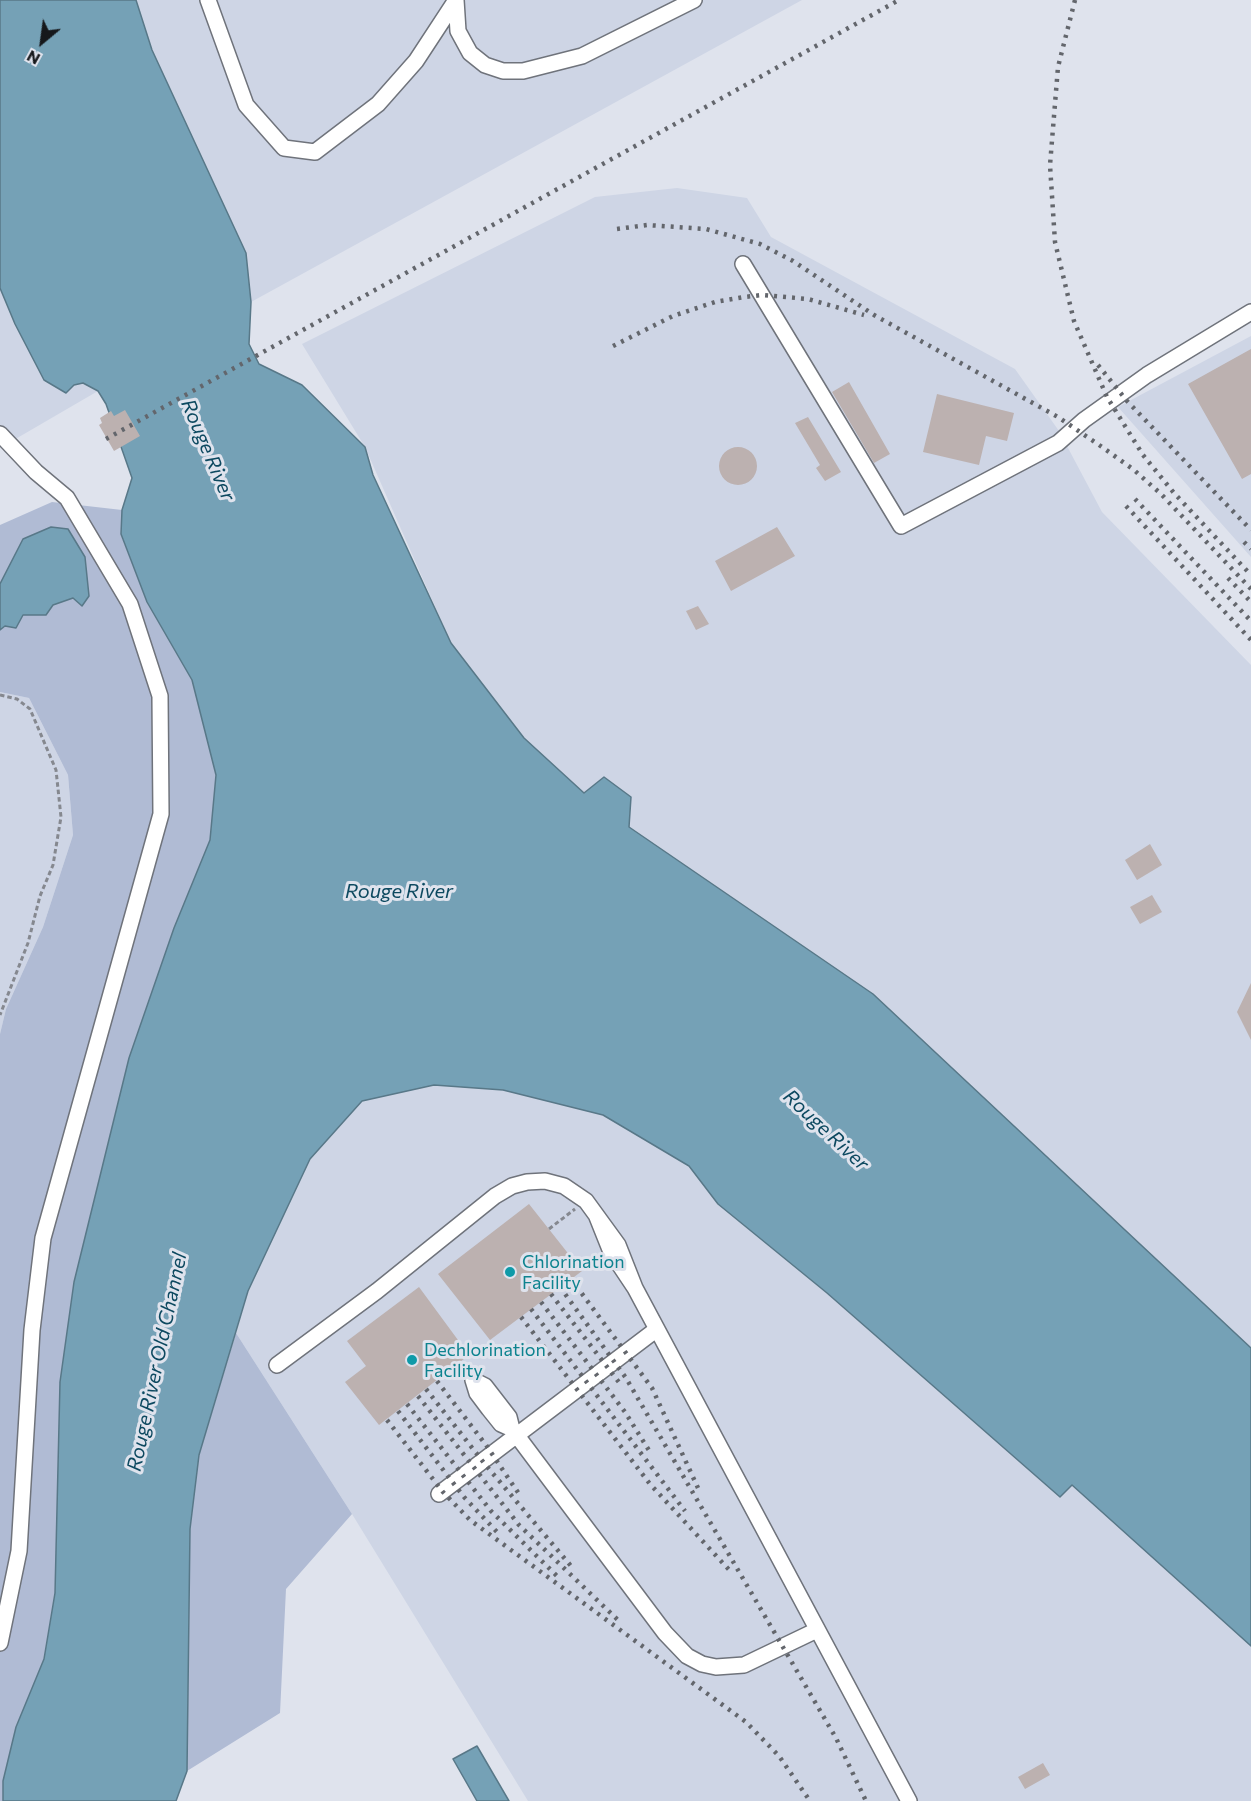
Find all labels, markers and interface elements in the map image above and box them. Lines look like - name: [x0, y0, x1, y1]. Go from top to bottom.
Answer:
- north arrow: [12, 12, 72, 72]
- text: N: [23, 47, 43, 69]
- water label: Rouge River: [176, 396, 240, 504]
- water label: Rouge River: [345, 879, 453, 903]
- water label: Rouge River: [778, 1084, 874, 1176]
- water label: Rouge River Old Channel: [122, 1251, 192, 1473]
- place label: Chlorination Facility: [522, 1251, 625, 1294]
- marker: Chlorination Facility: [503, 1265, 517, 1279]
- place label: Dechlorination Facility: [424, 1339, 546, 1382]
- marker: Dechlorination Facility: [405, 1353, 419, 1367]

